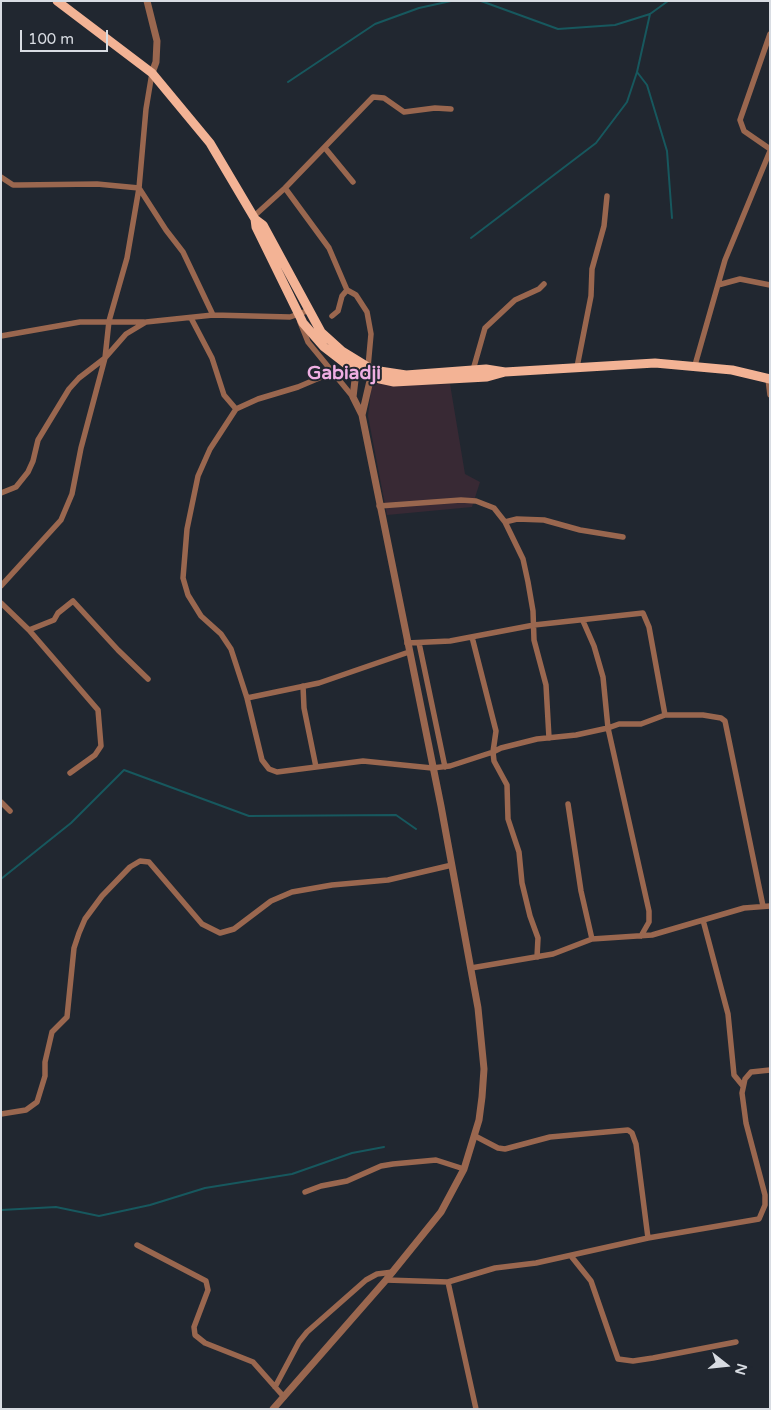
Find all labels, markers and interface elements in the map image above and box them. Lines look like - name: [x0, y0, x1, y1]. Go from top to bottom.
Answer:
- scale bar: [22, 20, 110, 52]
- text: 100 m: [28, 30, 74, 48]
- district label: Gabiadji: [307, 363, 381, 385]
- north arrow: [701, 1340, 751, 1390]
- text: N: [731, 1362, 751, 1377]

